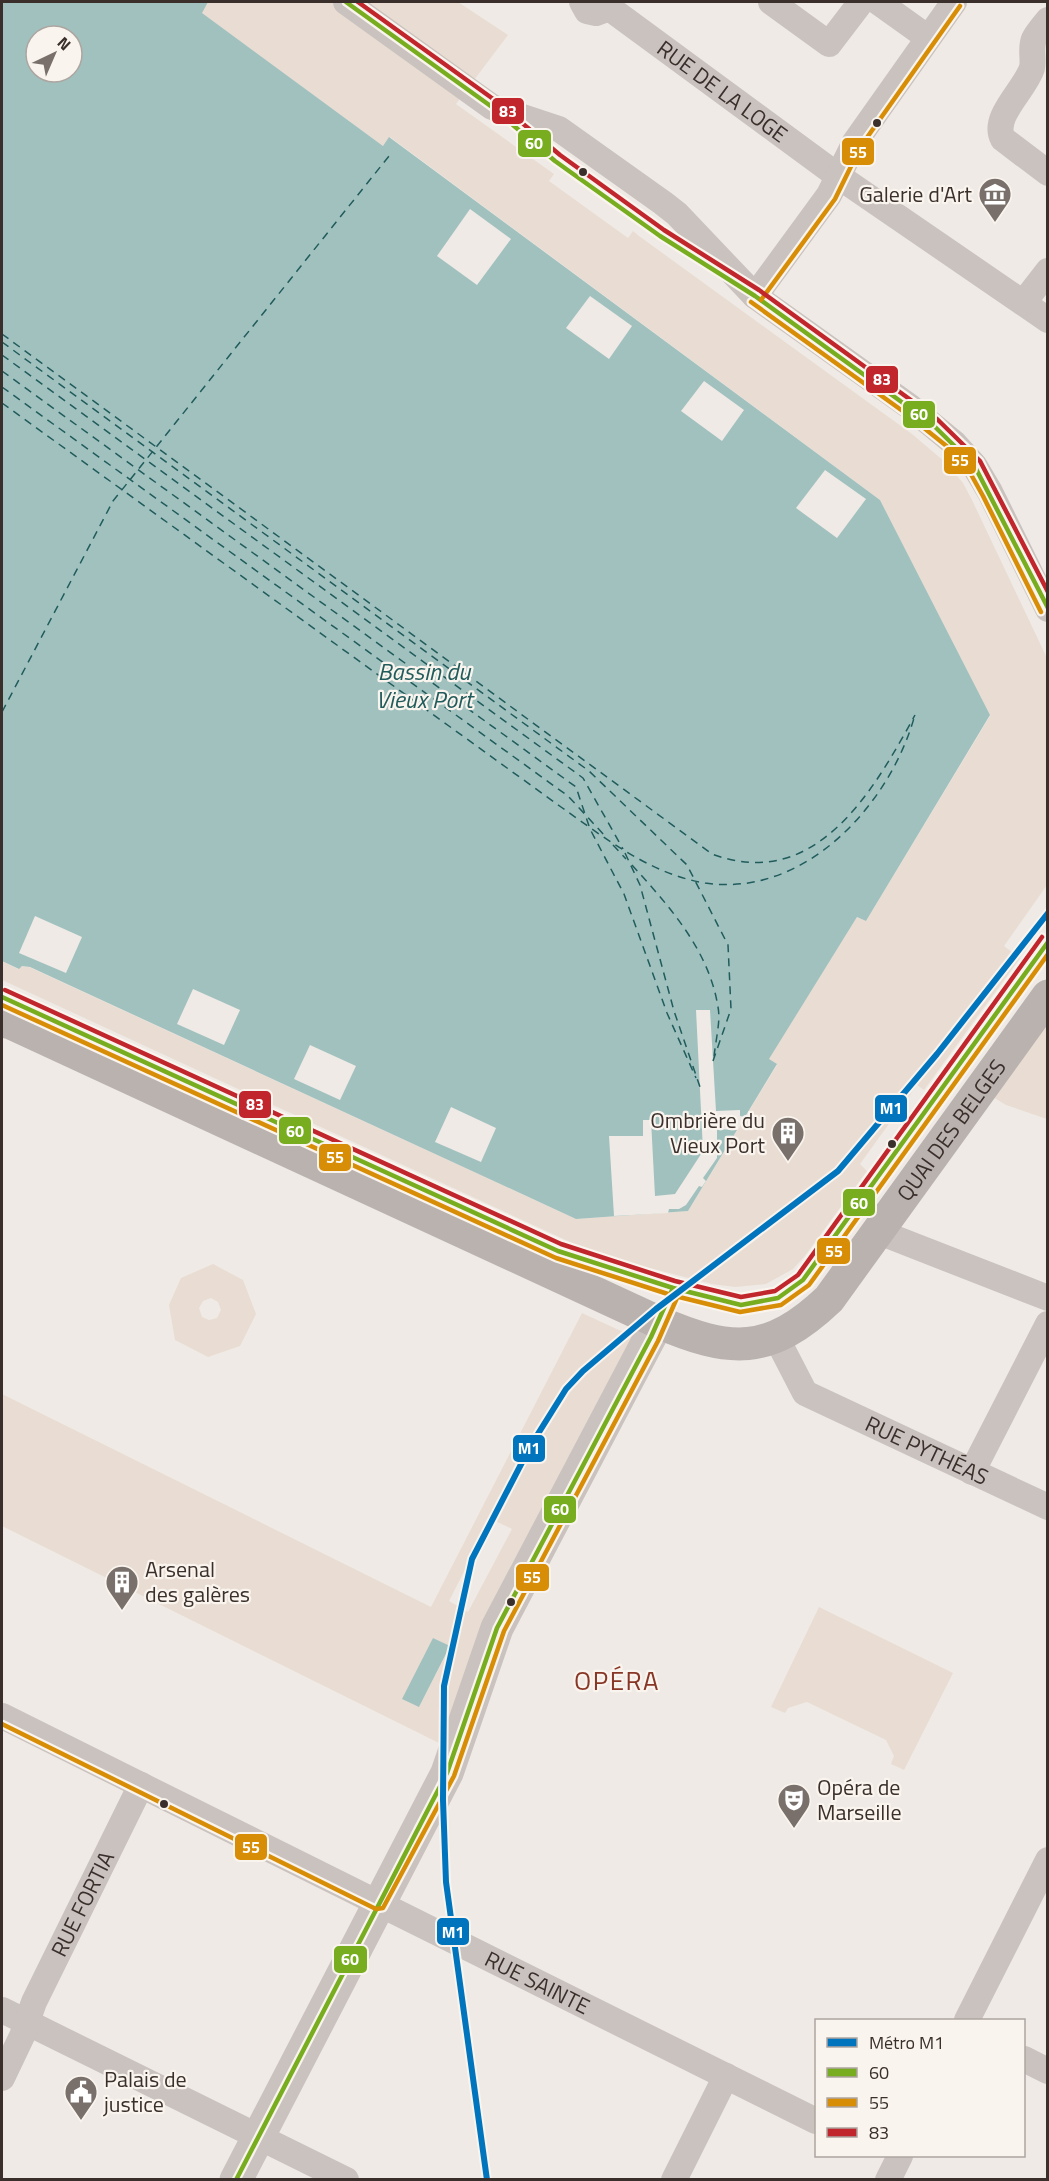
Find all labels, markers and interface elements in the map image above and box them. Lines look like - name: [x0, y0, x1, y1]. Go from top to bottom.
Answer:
- north arrow: [24, 24, 84, 84]
- text: N: [52, 31, 77, 56]
- street label: RUE DE LA LOGE: [650, 32, 795, 151]
- line badge: 83: [491, 97, 525, 125]
- text: 83: [499, 99, 517, 123]
- unlabelled marker: [871, 117, 883, 129]
- line badge: 60: [517, 129, 552, 158]
- text: 60: [525, 131, 543, 155]
- line badge: 55: [841, 137, 875, 166]
- text: 55: [849, 140, 867, 164]
- unlabelled marker: [577, 166, 589, 178]
- museum icon: Galerie d'Art: [977, 176, 1013, 223]
- place label: Galerie d'Art: [859, 177, 972, 211]
- line badge: 83: [865, 365, 899, 394]
- text: 83: [873, 367, 891, 391]
- line badge: 60: [902, 400, 936, 429]
- text: 60: [910, 402, 928, 426]
- line badge: 55: [943, 446, 977, 475]
- text: 55: [951, 448, 969, 472]
- water label: Bassin du Vieux Port: [376, 653, 476, 717]
- street label: QUAI DES BELGES: [888, 1052, 1014, 1208]
- line badge: 83: [238, 1090, 272, 1119]
- text: 83: [246, 1092, 264, 1116]
- line badge: M1: [874, 1094, 908, 1123]
- text: M1: [880, 1096, 902, 1120]
- place label: Ombrière du Vieux Port: [650, 1103, 765, 1162]
- building icon: Ombrière du Vieux Port: [770, 1115, 806, 1162]
- line badge: 60: [278, 1116, 312, 1145]
- text: 60: [286, 1119, 304, 1143]
- unlabelled marker: [886, 1138, 898, 1150]
- line badge: 55: [318, 1143, 352, 1172]
- text: 55: [326, 1145, 344, 1169]
- line badge: 60: [842, 1188, 876, 1217]
- text: 60: [850, 1191, 868, 1215]
- line badge: 55: [816, 1237, 851, 1265]
- text: 55: [825, 1239, 843, 1263]
- street label: RUE PYTHÉAS: [860, 1407, 994, 1494]
- line badge: M1: [512, 1434, 546, 1463]
- text: M1: [518, 1436, 540, 1460]
- line badge: 60: [543, 1495, 577, 1524]
- text: 60: [551, 1497, 569, 1521]
- place label: Arsenal des galères: [145, 1552, 250, 1611]
- line badge: 55: [515, 1563, 550, 1592]
- building icon: Arsenal des galères: [104, 1564, 140, 1611]
- text: 55: [523, 1565, 541, 1589]
- unlabelled marker: [505, 1596, 517, 1608]
- district label: OPÉRA: [574, 1661, 660, 1700]
- place label: Opéra de Marseille: [817, 1770, 902, 1829]
- theatre icon: Opéra de Marseille: [776, 1782, 812, 1829]
- unlabelled marker: [158, 1798, 170, 1810]
- line badge: 55: [234, 1833, 268, 1861]
- text: 55: [242, 1835, 260, 1859]
- street label: RUE FORTIA: [42, 1845, 123, 1963]
- line badge: M1: [436, 1917, 470, 1946]
- text: M1: [442, 1920, 464, 1944]
- street label: RUE SAINTE: [479, 1942, 596, 2023]
- line badge: 60: [333, 1945, 368, 1974]
- text: 60: [341, 1947, 359, 1971]
- legend: [815, 2019, 1025, 2157]
- text: Métro M1: [869, 2029, 944, 2056]
- text: 60: [869, 2059, 889, 2086]
- place label: Palais de justice: [102, 2062, 187, 2121]
- public building icon: Palais de justice: [63, 2074, 99, 2121]
- text: 55: [869, 2089, 889, 2116]
- text: 83: [869, 2119, 889, 2146]

